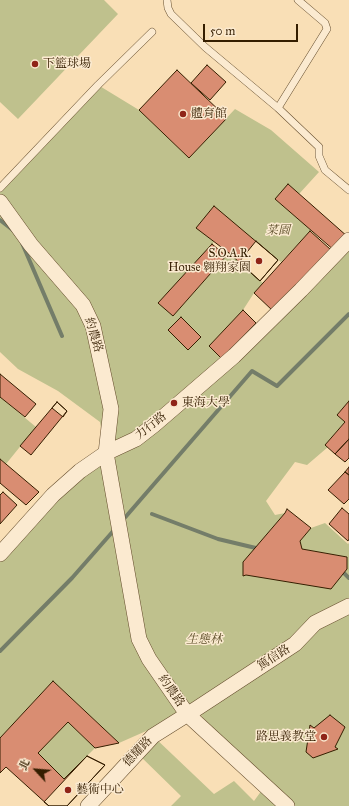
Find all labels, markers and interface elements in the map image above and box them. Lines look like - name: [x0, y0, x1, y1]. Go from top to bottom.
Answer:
- scale bar: [205, 16, 300, 42]
- text: 50 m: [210, 24, 235, 38]
- place label: 下籃球場: [43, 57, 91, 71]
- marker: 下籃球場: [30, 59, 40, 69]
- place label: 體育館: [191, 107, 227, 121]
- marker: 體育館: [178, 109, 188, 119]
- park label: 菜園: [266, 224, 290, 238]
- place label: S.O.A.R. House 翱翔家園: [168, 247, 251, 275]
- marker: S.O.A.R. House 翱翔家園: [254, 256, 264, 266]
- street label: 約農路: [81, 316, 105, 354]
- place label: 東海大學: [182, 396, 230, 410]
- marker: 東海大學: [169, 398, 179, 408]
- street label: 力行路: [132, 409, 170, 443]
- park label: 生態林: [186, 633, 222, 647]
- street label: 篤信路: [255, 642, 293, 674]
- street label: 約農路: [155, 672, 187, 710]
- place label: 路思義教堂: [256, 730, 316, 744]
- marker: 路思義教堂: [319, 732, 329, 742]
- street label: 德耀路: [120, 734, 156, 770]
- north arrow: [16, 750, 56, 790]
- text: 北: [17, 757, 33, 772]
- place label: 藝術中心: [76, 783, 124, 797]
- marker: 藝術中心: [63, 785, 73, 795]

